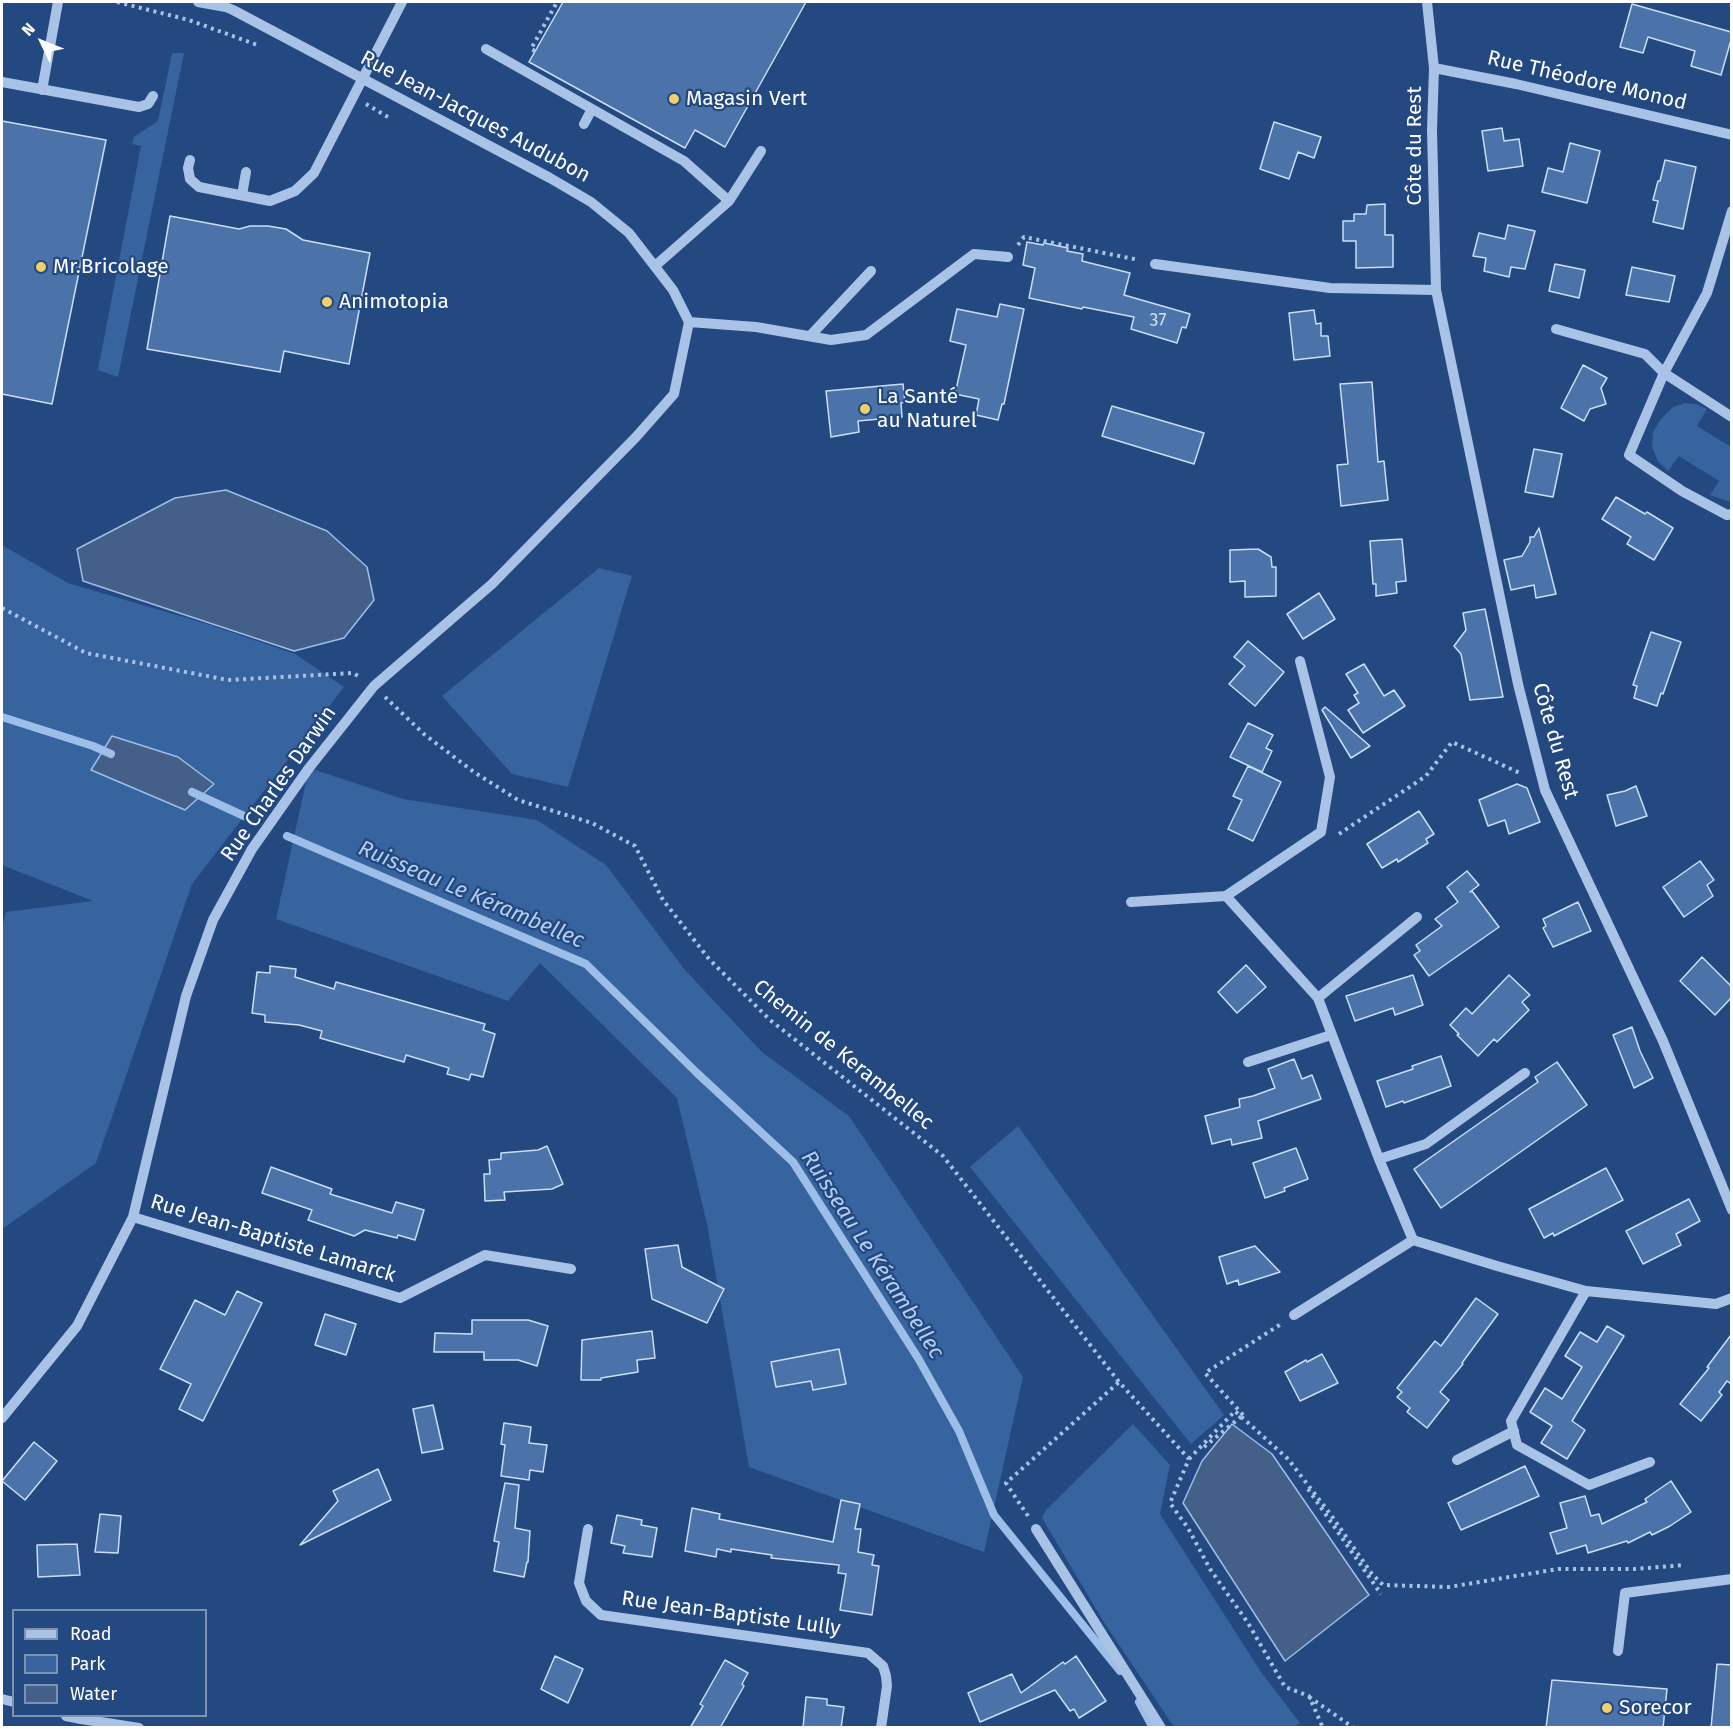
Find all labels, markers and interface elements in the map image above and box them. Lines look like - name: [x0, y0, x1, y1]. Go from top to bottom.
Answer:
- north arrow: [12, 12, 72, 72]
- text: N: [18, 19, 39, 40]
- street label: Rue Jean-Jacques Audubon: [356, 46, 594, 188]
- street label: Rue Théodore Monod: [1485, 46, 1689, 116]
- place label: Magasin Vert: [686, 86, 807, 112]
- street label: Côte du Rest: [1402, 86, 1428, 206]
- marker: Magasin Vert: [667, 92, 681, 106]
- place label: Mr.Bricolage: [53, 254, 169, 280]
- marker: Mr.Bricolage: [34, 260, 48, 274]
- place label: Animotopia: [339, 289, 449, 315]
- marker: Animotopia: [320, 295, 334, 309]
- house number: 37: [1150, 310, 1166, 332]
- place label: La Santé au Naturel: [877, 384, 977, 434]
- marker: La Santé au Naturel: [858, 402, 872, 416]
- street label: Côte du Rest: [1526, 680, 1584, 802]
- street label: Rue Charles Darwin: [216, 701, 342, 867]
- water label: Ruisseau Le Kérambellec: [354, 835, 588, 955]
- street label: Chemin de Kerambellec: [748, 975, 938, 1135]
- water label: Ruisseau Le Kérambellec: [795, 1146, 949, 1364]
- street label: Rue Jean-Baptiste Lamarck: [147, 1190, 399, 1288]
- street label: Rue Jean-Baptiste Lully: [620, 1586, 842, 1642]
- legend: [12, 1609, 207, 1717]
- text: Road: [70, 1623, 112, 1645]
- text: Park: [70, 1653, 105, 1675]
- text: Water: [70, 1683, 117, 1705]
- place label: Sorecor: [1619, 1695, 1692, 1721]
- marker: Sorecor: [1600, 1701, 1614, 1715]

